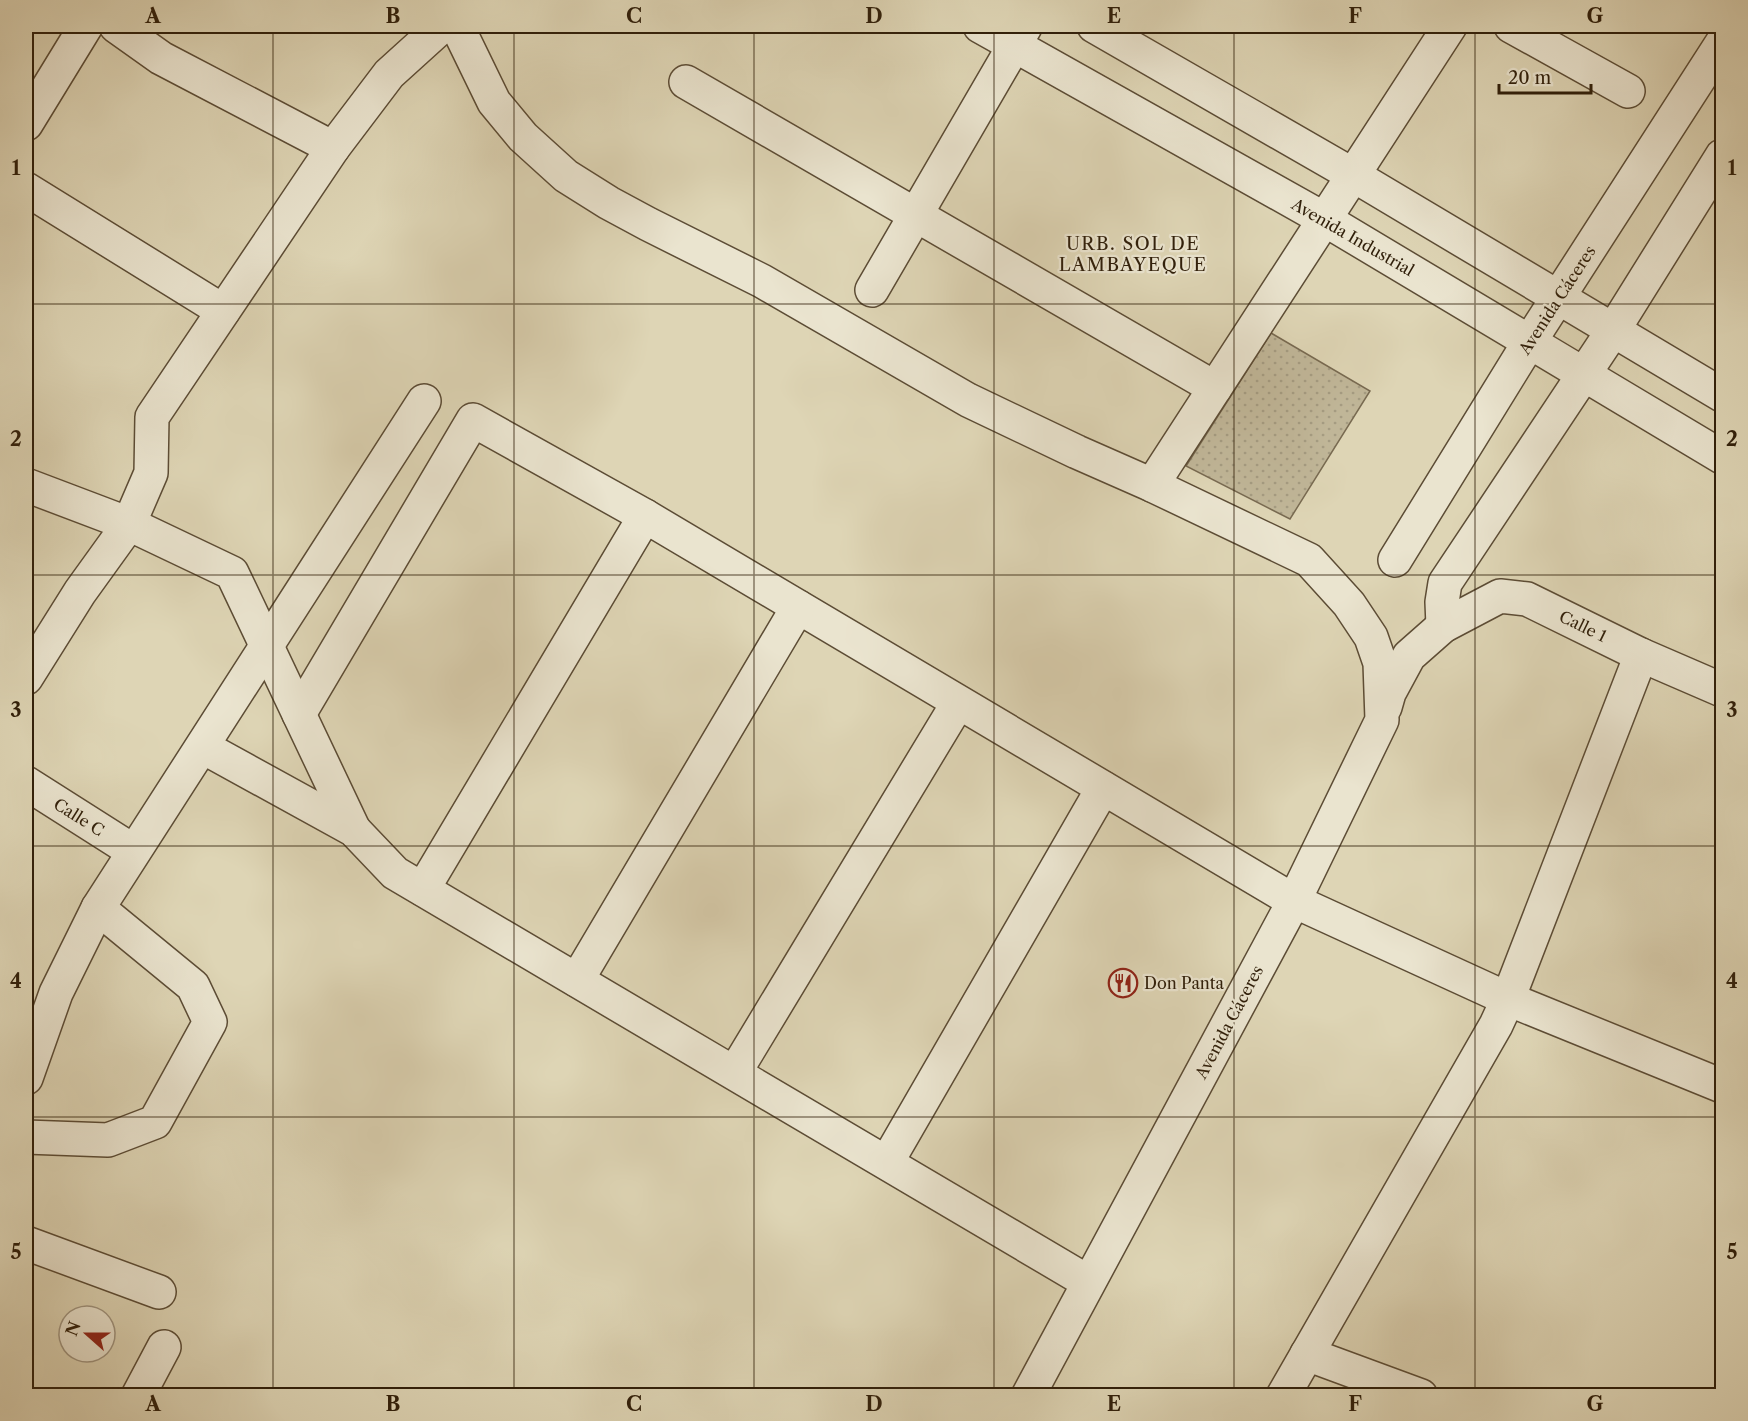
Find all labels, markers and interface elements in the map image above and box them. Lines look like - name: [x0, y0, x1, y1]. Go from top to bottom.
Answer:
- text: A: [144, 4, 161, 28]
- text: B: [386, 4, 401, 28]
- text: C: [626, 4, 642, 28]
- text: D: [865, 4, 883, 28]
- text: E: [1107, 4, 1121, 28]
- text: F: [1348, 4, 1362, 28]
- text: G: [1587, 4, 1604, 28]
- scale bar: [1499, 57, 1590, 95]
- text: 20 m: [1508, 67, 1552, 89]
- text: 1: [12, 156, 21, 180]
- text: 1: [1728, 156, 1737, 180]
- street label: Avenida Industrial: [1287, 193, 1418, 280]
- district label: URB. SOL DE LAMBAYEQUE: [1059, 233, 1207, 276]
- street label: Avenida Cáceres: [1514, 242, 1600, 359]
- text: 2: [10, 427, 22, 451]
- text: 2: [1726, 427, 1738, 451]
- street label: Calle 1: [1556, 606, 1610, 646]
- text: 3: [10, 698, 22, 722]
- text: 3: [1726, 698, 1738, 722]
- street label: Calle C: [50, 794, 108, 840]
- street label: Avenida Cáceres: [1190, 962, 1267, 1083]
- restaurant icon: Don Panta: [1107, 967, 1139, 999]
- text: 4: [10, 969, 22, 993]
- text: 4: [1726, 969, 1738, 993]
- place label: Don Panta: [1144, 973, 1225, 993]
- text: 5: [10, 1240, 22, 1264]
- text: 5: [1726, 1240, 1738, 1264]
- north arrow: [57, 1304, 117, 1364]
- text: N: [61, 1318, 85, 1339]
- text: A: [144, 1392, 161, 1416]
- text: B: [386, 1392, 401, 1416]
- text: C: [626, 1392, 642, 1416]
- text: D: [865, 1392, 883, 1416]
- text: E: [1107, 1392, 1121, 1416]
- text: F: [1348, 1392, 1362, 1416]
- text: G: [1587, 1392, 1604, 1416]

